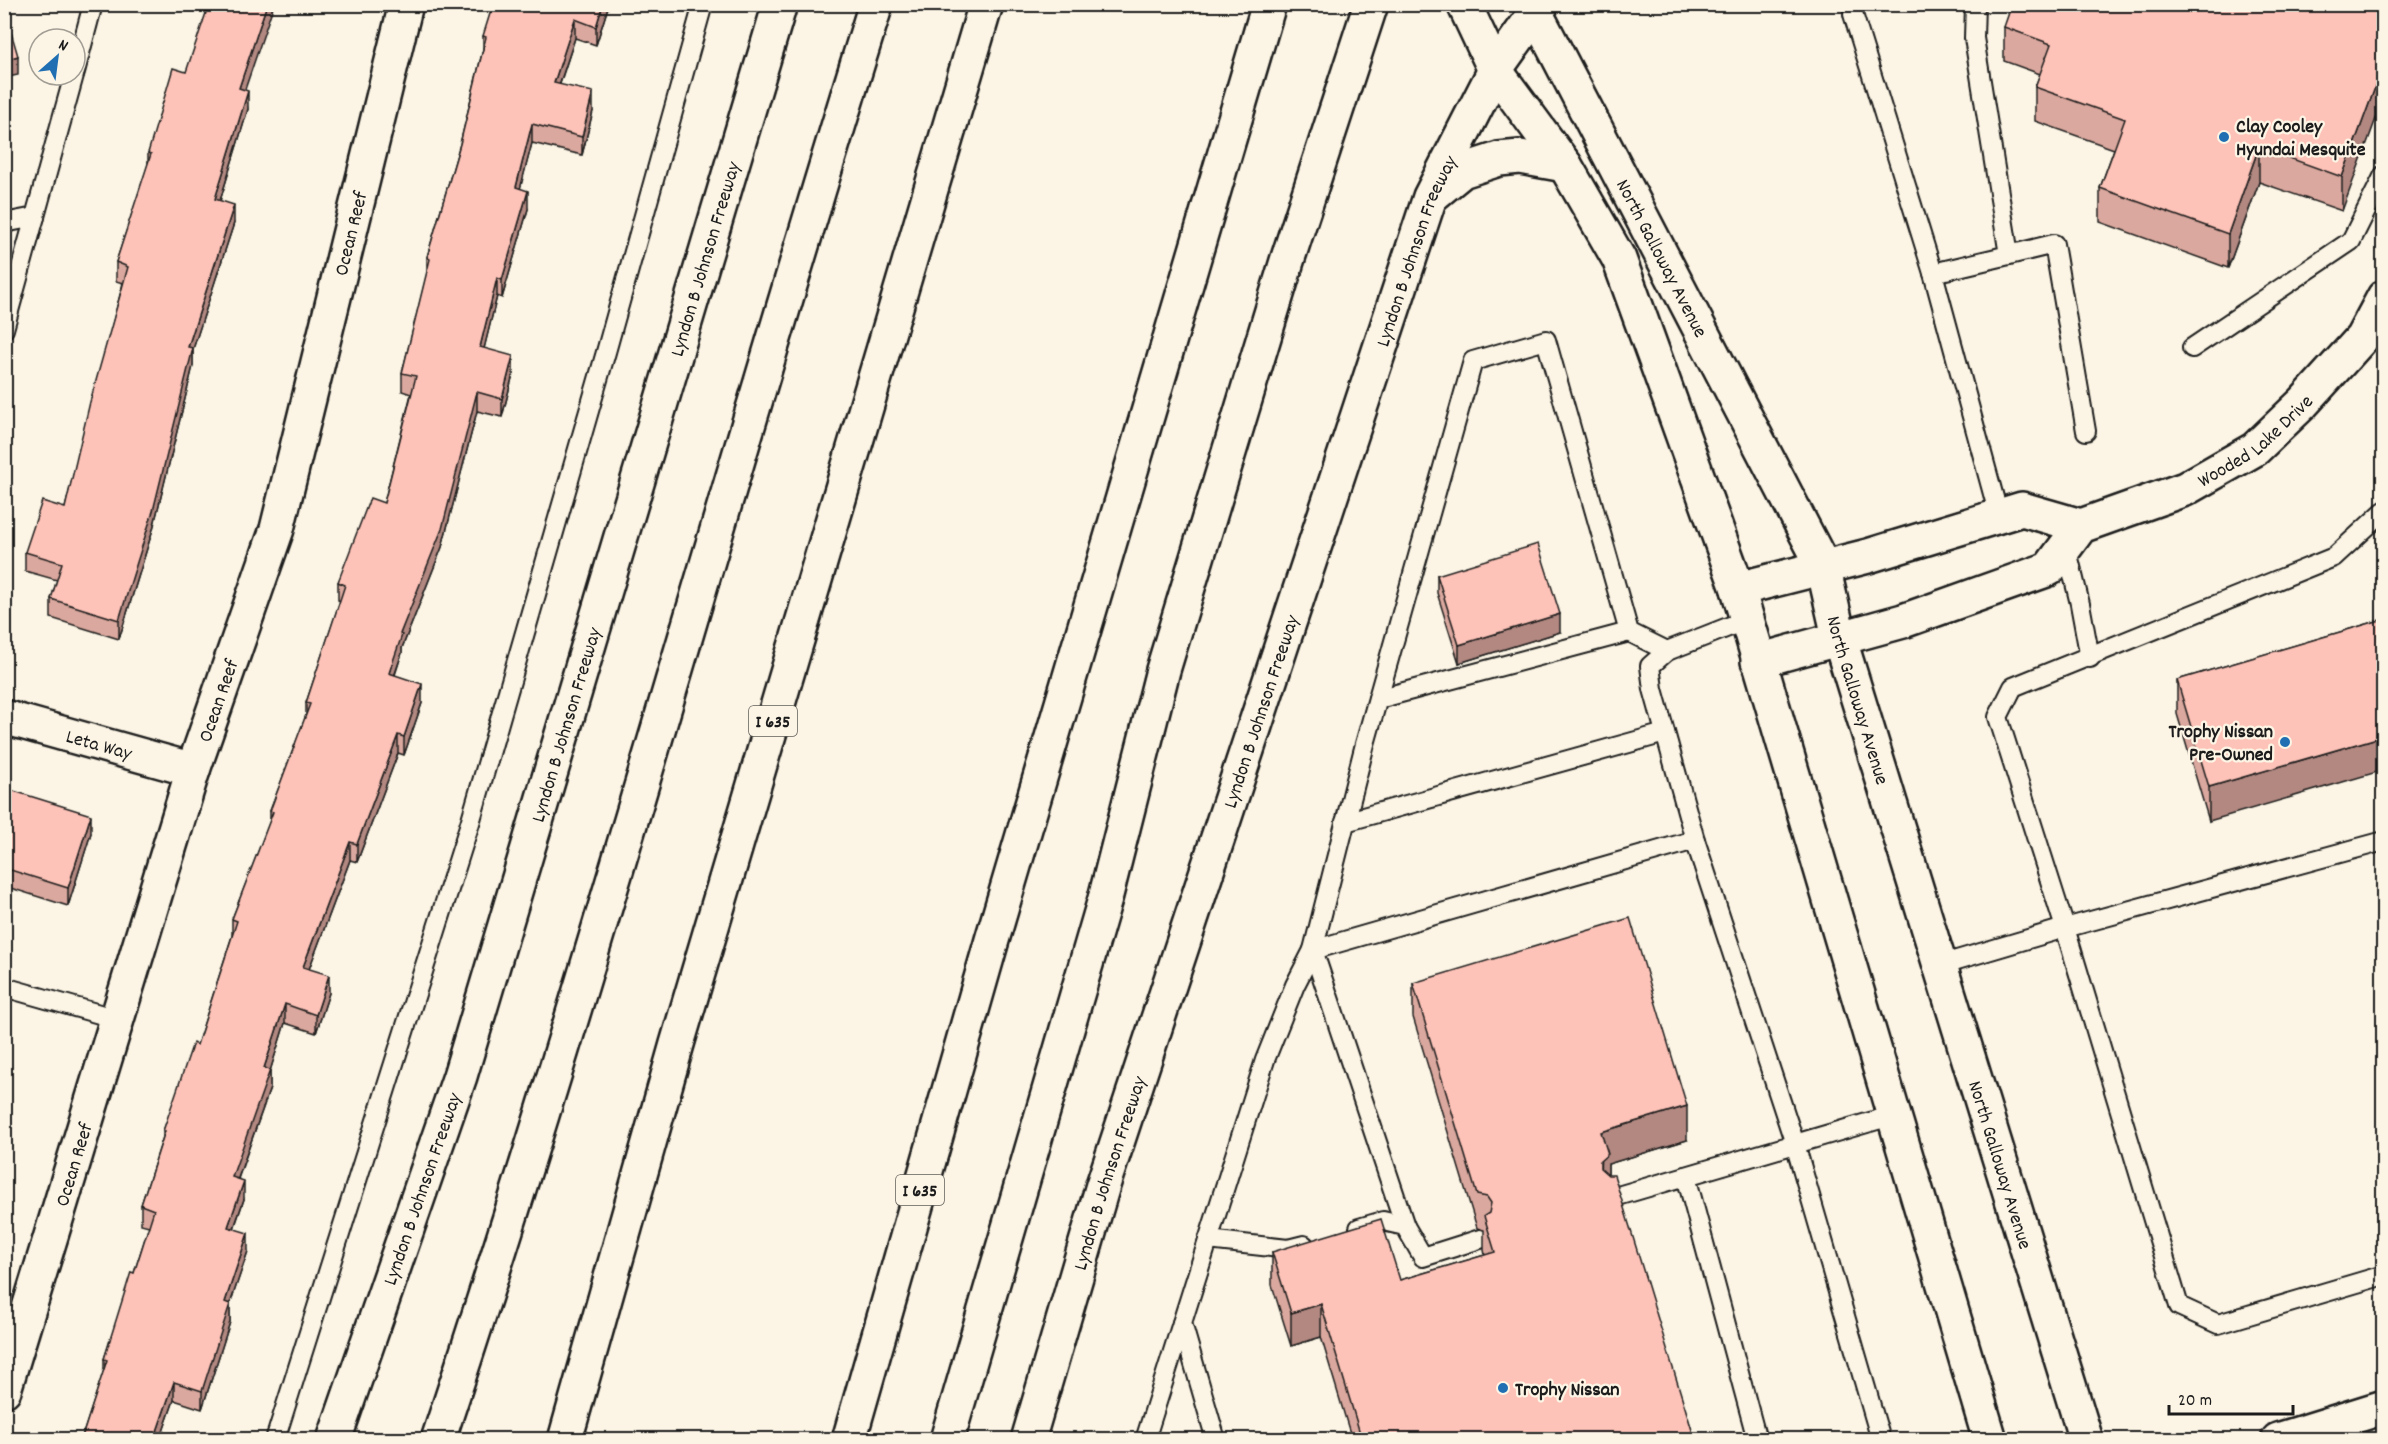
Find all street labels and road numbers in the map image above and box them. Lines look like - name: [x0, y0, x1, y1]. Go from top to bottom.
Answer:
- street label: Lyndon B Johnson Freeway: [1370, 151, 1466, 351]
- street label: Lyndon B Johnson Freeway: [665, 158, 749, 360]
- street label: North Galloway Avenue: [1607, 175, 1713, 343]
- street label: Ocean Reef: [329, 188, 377, 279]
- street label: Wooded Lake Drive: [2193, 389, 2321, 496]
- street label: Lyndon B Johnson Freeway: [1218, 611, 1308, 812]
- street label: North Galloway Avenue: [1818, 613, 1895, 789]
- street label: Lyndon B Johnson Freeway: [526, 624, 610, 826]
- street label: Ocean Reef: [193, 655, 248, 746]
- road number: I 635: [749, 706, 797, 736]
- street label: Leta Way: [62, 724, 136, 769]
- street label: Lyndon B Johnson Freeway: [1068, 1072, 1155, 1274]
- street label: North Galloway Avenue: [1959, 1078, 2038, 1253]
- street label: Lyndon B Johnson Freeway: [378, 1089, 470, 1290]
- street label: Ocean Reef: [50, 1119, 102, 1210]
- road number: I 635: [896, 1175, 944, 1205]

